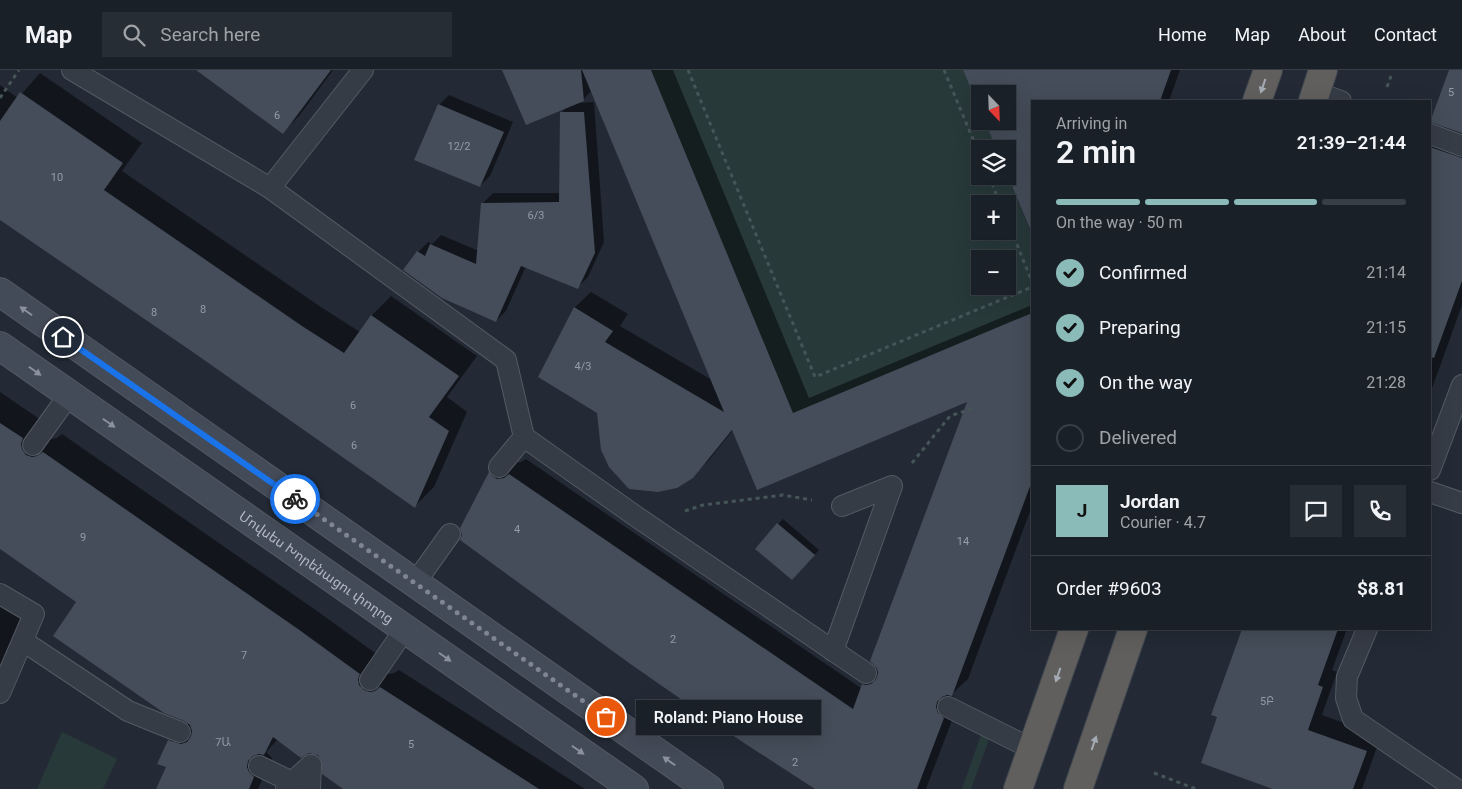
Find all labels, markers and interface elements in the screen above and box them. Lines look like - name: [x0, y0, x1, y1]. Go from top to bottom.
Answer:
- search box: [102, 12, 452, 57]
- text: Map: [25, 21, 72, 49]
- icon: search: [120, 21, 148, 49]
- text: Search here: [160, 23, 260, 46]
- text: Home: [1158, 24, 1207, 45]
- text: Map: [1235, 24, 1270, 45]
- text: About: [1298, 24, 1346, 45]
- text: Contact: [1374, 24, 1437, 45]
- one-way arrow: [1258, 78, 1266, 93]
- north arrow: [971, 85, 1016, 130]
- map controls: [971, 85, 1016, 295]
- house number: 5: [1448, 86, 1454, 99]
- house number: 6: [274, 109, 280, 122]
- text: Arriving in: [1056, 114, 1127, 133]
- text: 21:39–21:44: [1297, 131, 1406, 154]
- text: 2 min: [1056, 133, 1136, 171]
- house number: 12/2: [447, 140, 471, 153]
- button: layers: [971, 140, 1016, 185]
- house number: 10: [51, 171, 63, 184]
- button: +: [971, 195, 1016, 240]
- house number: 6/3: [528, 209, 544, 222]
- text: On the way · 50 m: [1056, 213, 1183, 232]
- button: −: [971, 250, 1016, 295]
- icon: check: [1056, 259, 1084, 287]
- text: Confirmed: [1099, 261, 1187, 284]
- text: 21:14: [1366, 263, 1406, 282]
- house number: 8: [200, 303, 206, 316]
- one-way arrow: [20, 305, 33, 316]
- house number: 8: [151, 306, 157, 319]
- icon: check: [1056, 314, 1084, 342]
- pin: [42, 316, 84, 358]
- text: Preparing: [1099, 316, 1181, 339]
- text: 21:15: [1366, 318, 1406, 337]
- icon: home: [49, 323, 77, 351]
- house number: 4/3: [575, 360, 591, 373]
- one-way arrow: [28, 365, 41, 376]
- icon: check: [1056, 369, 1084, 397]
- text: On the way: [1099, 371, 1192, 394]
- text: 21:28: [1366, 373, 1406, 392]
- house number: 6: [350, 399, 356, 412]
- one-way arrow: [103, 418, 116, 428]
- text: Delivered: [1099, 426, 1177, 449]
- house number: 6: [351, 439, 357, 452]
- courier: [270, 474, 320, 524]
- icon: bike: [281, 485, 309, 513]
- button: chat: [1290, 485, 1342, 537]
- button: phone: [1354, 485, 1406, 537]
- text: Jordan: [1120, 490, 1180, 513]
- text: J: [1077, 499, 1087, 522]
- street label: Մովսես Խորենացու փողոց: [236, 508, 397, 627]
- text: Courier · 4.7: [1120, 513, 1206, 532]
- house number: 4: [514, 523, 520, 536]
- house number: 9: [80, 531, 86, 544]
- house number: 14: [957, 535, 969, 548]
- text: Order #9603: [1056, 577, 1162, 600]
- text: $8.81: [1357, 577, 1406, 600]
- house number: 2: [670, 633, 676, 646]
- house number: 7: [241, 649, 247, 662]
- one-way arrow: [438, 652, 452, 662]
- one-way arrow: [1054, 668, 1062, 683]
- house number: 5Բ: [1260, 695, 1274, 708]
- pin: [585, 696, 627, 738]
- callout: Roland: Piano House: [636, 700, 821, 734]
- icon: bag: [592, 703, 620, 731]
- text: Roland: Piano House: [654, 708, 803, 727]
- one-way arrow: [1090, 735, 1098, 750]
- house number: 7Ա: [215, 736, 231, 749]
- house number: 5: [408, 738, 414, 751]
- one-way arrow: [572, 745, 585, 755]
- one-way arrow: [662, 756, 676, 766]
- house number: 2: [792, 756, 798, 769]

